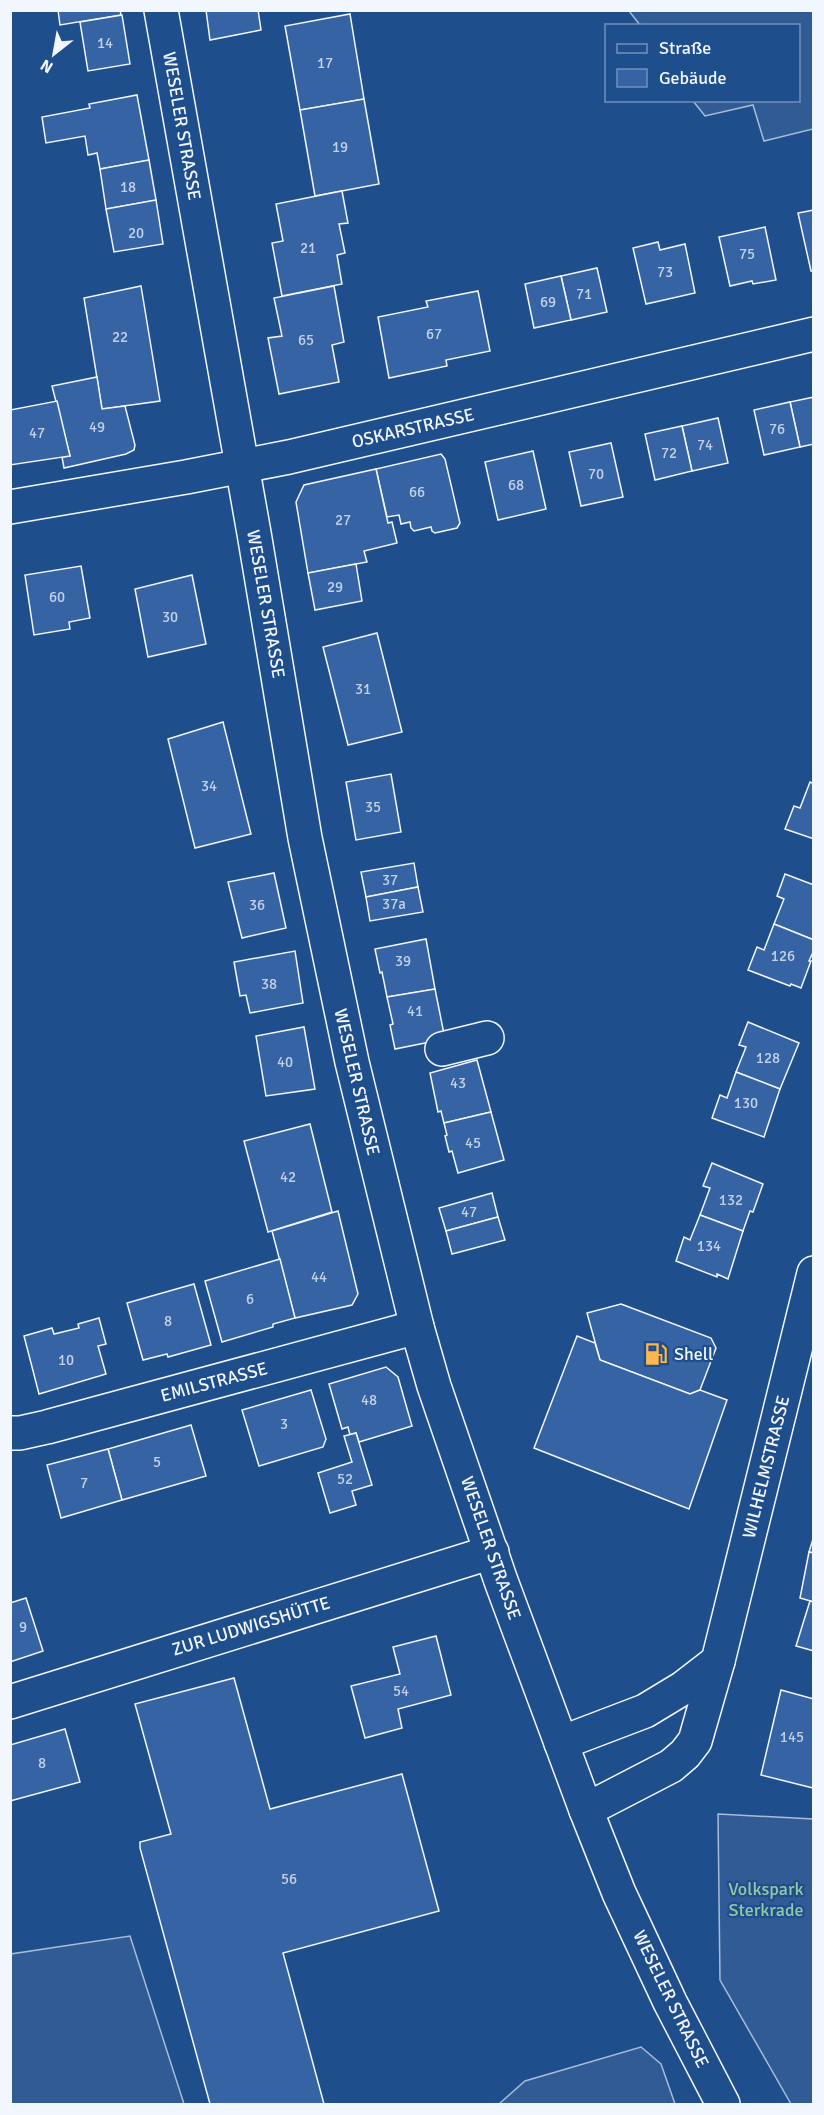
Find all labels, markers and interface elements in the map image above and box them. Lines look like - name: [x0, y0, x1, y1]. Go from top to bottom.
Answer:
- north arrow: [24, 24, 84, 84]
- legend: [605, 24, 800, 102]
- house number: 14: [97, 34, 113, 52]
- text: Straße: [659, 37, 711, 59]
- street label: WESELER STRASSE: [158, 50, 206, 202]
- house number: 17: [317, 54, 333, 72]
- text: N: [37, 55, 57, 77]
- text: Gebäude: [659, 67, 727, 89]
- house number: 19: [332, 138, 348, 156]
- house number: 18: [120, 178, 136, 196]
- house number: 20: [128, 224, 144, 242]
- house number: 21: [300, 239, 316, 257]
- house number: 75: [739, 245, 755, 263]
- house number: 73: [657, 263, 673, 281]
- house number: 71: [576, 285, 592, 303]
- house number: 69: [540, 293, 556, 311]
- house number: 67: [426, 325, 442, 343]
- house number: 22: [112, 328, 128, 346]
- house number: 65: [298, 331, 314, 349]
- street label: OSKARSTRASSE: [350, 403, 476, 453]
- house number: 49: [89, 418, 105, 436]
- house number: 76: [769, 420, 785, 438]
- house number: 47: [29, 424, 45, 442]
- house number: 74: [697, 436, 713, 454]
- house number: 72: [661, 444, 677, 462]
- house number: 70: [588, 465, 604, 483]
- house number: 68: [508, 476, 524, 494]
- house number: 66: [409, 483, 425, 501]
- house number: 27: [335, 511, 351, 529]
- street label: WESELER STRASSE: [242, 528, 290, 680]
- house number: 29: [327, 578, 343, 596]
- house number: 60: [49, 588, 65, 606]
- house number: 30: [162, 608, 178, 626]
- house number: 31: [355, 680, 371, 698]
- house number: 34: [201, 777, 217, 795]
- house number: 35: [365, 798, 381, 816]
- house number: 37: [382, 871, 398, 889]
- house number: 37a: [382, 895, 406, 913]
- house number: 36: [249, 896, 265, 914]
- house number: 126: [771, 947, 795, 965]
- house number: 39: [395, 952, 411, 970]
- house number: 38: [261, 975, 277, 993]
- house number: 41: [407, 1002, 423, 1020]
- street label: WESELER STRASSE: [329, 1006, 385, 1158]
- house number: 128: [756, 1049, 780, 1067]
- house number: 40: [277, 1053, 293, 1071]
- house number: 43: [450, 1074, 466, 1092]
- house number: 130: [734, 1094, 758, 1112]
- house number: 45: [465, 1134, 481, 1152]
- house number: 42: [280, 1168, 296, 1186]
- house number: 132: [719, 1191, 743, 1209]
- house number: 47: [461, 1203, 477, 1221]
- house number: 134: [697, 1237, 721, 1255]
- house number: 44: [311, 1268, 327, 1286]
- house number: 6: [246, 1290, 254, 1308]
- house number: 8: [164, 1312, 172, 1330]
- fuel station icon: Shell: [643, 1341, 669, 1367]
- place label: Shell: [674, 1343, 713, 1365]
- house number: 10: [58, 1351, 74, 1369]
- street label: EMILSTRASSE: [158, 1357, 270, 1407]
- house number: 48: [361, 1391, 377, 1409]
- street label: WILHELMSTRASSE: [738, 1393, 794, 1541]
- house number: 3: [280, 1415, 288, 1433]
- house number: 5: [153, 1453, 161, 1471]
- house number: 52: [337, 1470, 353, 1488]
- street label: WESELER STRASSE: [456, 1473, 526, 1623]
- house number: 7: [80, 1474, 88, 1492]
- street label: ZUR LUDWIGSHÜTTE: [169, 1591, 333, 1661]
- house number: 9: [19, 1618, 27, 1636]
- house number: 54: [393, 1682, 409, 1700]
- house number: 145: [780, 1728, 804, 1746]
- house number: 8: [38, 1754, 46, 1772]
- house number: 56: [281, 1870, 297, 1888]
- park label: Volkspark Sterkrade: [728, 1878, 804, 1921]
- street label: WESELER STRASSE: [628, 1927, 714, 2071]

